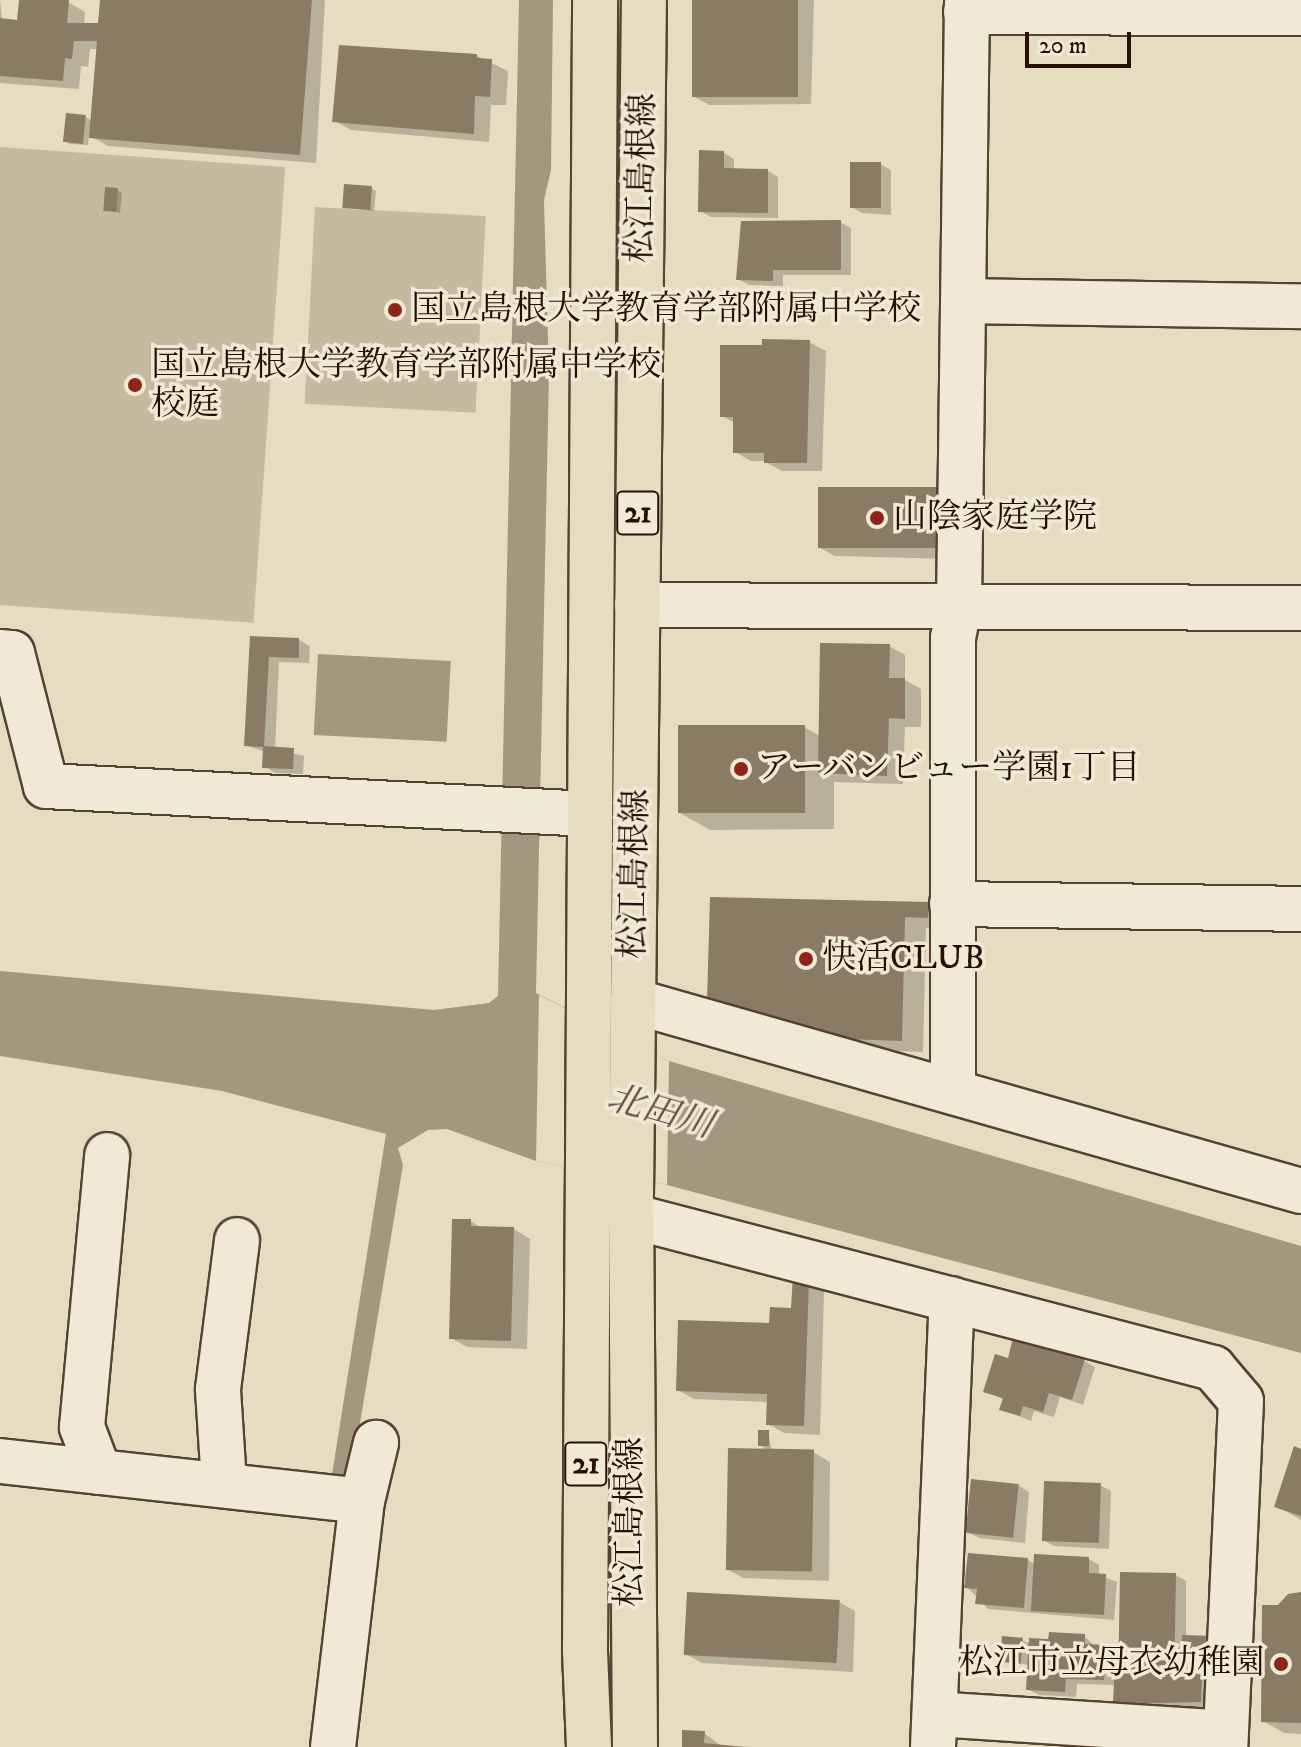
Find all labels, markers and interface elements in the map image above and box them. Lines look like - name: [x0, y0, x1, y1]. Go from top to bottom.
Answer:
- scale bar: [1029, 16, 1135, 66]
- text: 20 m: [1039, 31, 1087, 61]
- street label: 松江島根線: [620, 93, 664, 263]
- place label: 国立島根大学教育学部附属中学校: [411, 290, 921, 330]
- marker: 国立島根大学教育学部附属中学校: [386, 301, 404, 319]
- place label: 国立島根大学教育学部附属中学校 校庭: [151, 345, 661, 424]
- marker: 国立島根大学教育学部附属中学校 校庭: [126, 376, 144, 394]
- road number: 21: [616, 485, 660, 541]
- place label: 山陰家庭学院: [893, 498, 1097, 538]
- marker: 山陰家庭学院: [868, 509, 886, 527]
- place label: アーバンビュー学園1丁目: [757, 749, 1142, 789]
- marker: アーバンビュー学園1丁目: [732, 760, 750, 778]
- street label: 松江島根線: [613, 789, 657, 959]
- place label: 快活CLUB: [822, 939, 985, 979]
- marker: 快活CLUB: [797, 950, 815, 968]
- water label: 北田川: [602, 1076, 718, 1148]
- road number: 21: [564, 1436, 608, 1492]
- street label: 松江島根線: [611, 1437, 651, 1607]
- place label: 松江市立母衣幼稚園: [959, 1644, 1265, 1684]
- marker: 松江市立母衣幼稚園: [1272, 1655, 1290, 1673]

